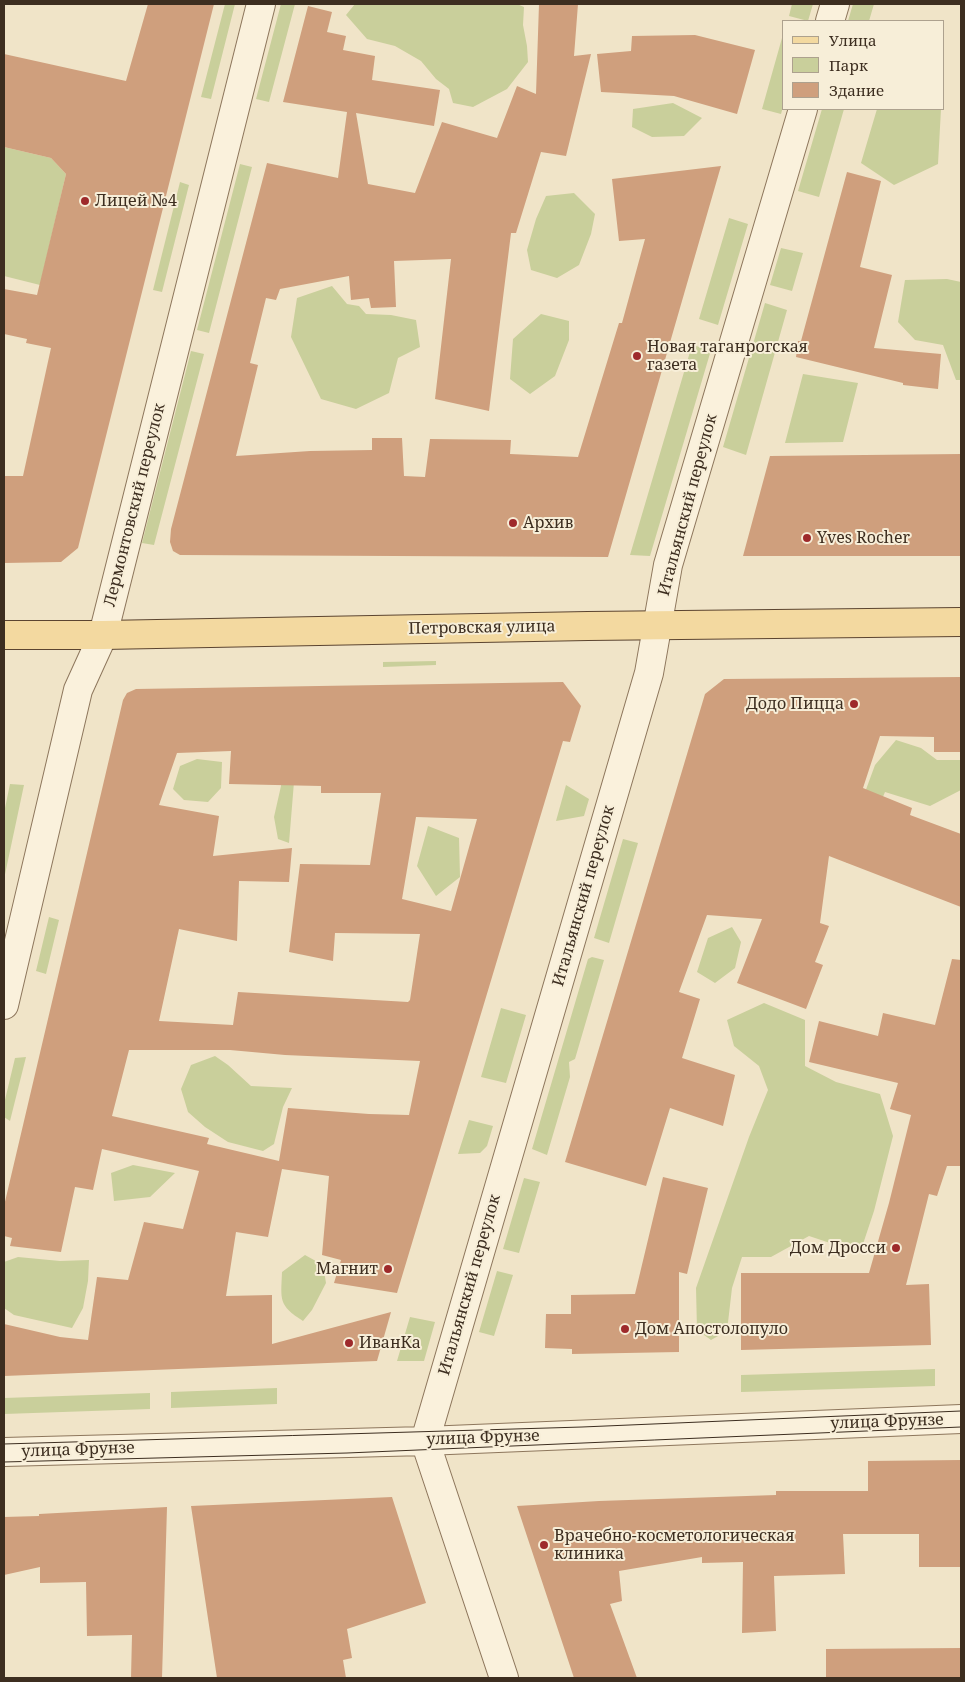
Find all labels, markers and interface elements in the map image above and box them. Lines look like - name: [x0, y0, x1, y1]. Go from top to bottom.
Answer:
- legend: [782, 20, 945, 110]
- text: Улица: [829, 30, 877, 50]
- text: Парк: [829, 55, 868, 75]
- text: Здание: [829, 80, 884, 100]
- place label: Лицей №4: [95, 191, 177, 211]
- marker: Лицей №4: [79, 195, 91, 207]
- place label: Новая таганрогская газета: [647, 337, 808, 375]
- marker: Новая таганрогская газета: [631, 350, 643, 362]
- street label: Лермонтовский переулок: [100, 401, 170, 609]
- street label: Итальянский переулок: [654, 412, 722, 598]
- place label: Архив: [523, 513, 573, 533]
- marker: Архив: [507, 517, 519, 529]
- place label: Yves Rocher: [817, 528, 910, 548]
- marker: Yves Rocher: [801, 532, 813, 544]
- street label: Петровская улица: [408, 617, 556, 639]
- place label: Додо Пицца: [746, 694, 844, 714]
- marker: Додо Пицца: [848, 698, 860, 710]
- street label: Итальянский переулок: [549, 803, 619, 989]
- street label: Итальянский переулок: [435, 1192, 505, 1378]
- place label: Дом Дросси: [790, 1238, 886, 1258]
- marker: Дом Дросси: [890, 1242, 902, 1254]
- place label: Магнит: [316, 1259, 378, 1279]
- marker: Магнит: [382, 1263, 394, 1275]
- place label: Дом Апостолопуло: [635, 1319, 788, 1339]
- marker: Дом Апостолопуло: [619, 1323, 631, 1335]
- place label: ИванКа: [359, 1333, 421, 1353]
- marker: ИванКа: [343, 1337, 355, 1349]
- street label: улица Фрунзе: [830, 1410, 944, 1434]
- street label: улица Фрунзе: [426, 1426, 540, 1450]
- street label: улица Фрунзе: [21, 1438, 135, 1462]
- place label: Врачебно-косметологическая клиника: [554, 1526, 794, 1564]
- marker: Врачебно-косметологическая клиника: [538, 1539, 550, 1551]

